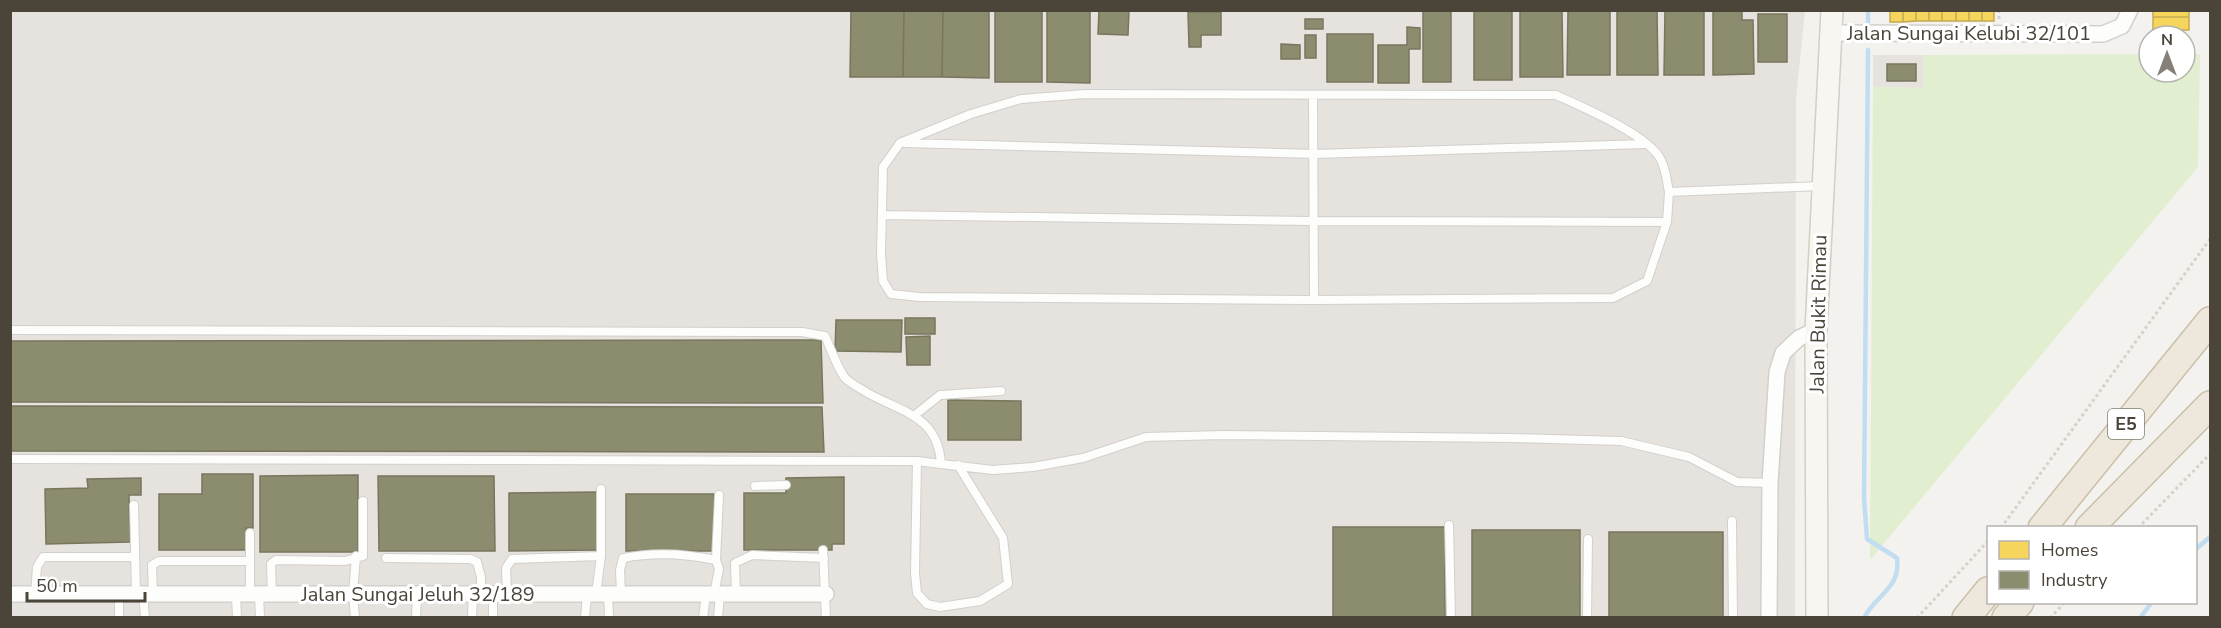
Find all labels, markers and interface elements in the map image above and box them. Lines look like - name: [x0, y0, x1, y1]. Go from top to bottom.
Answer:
- street label: Jalan Sungai Kelubi 32/101: [1846, 20, 2091, 47]
- north arrow: [2137, 24, 2197, 84]
- text: N: [2161, 29, 2173, 51]
- street label: Jalan Bukit Rimau: [1804, 234, 1833, 395]
- road number: E5: [2108, 409, 2144, 439]
- legend: [1987, 526, 2197, 604]
- text: Homes: [2041, 538, 2098, 562]
- scale bar: [27, 565, 146, 603]
- text: Industry: [2041, 568, 2108, 592]
- text: 50 m: [36, 574, 78, 598]
- street label: Jalan Sungai Jeluh 32/189: [300, 581, 535, 608]

